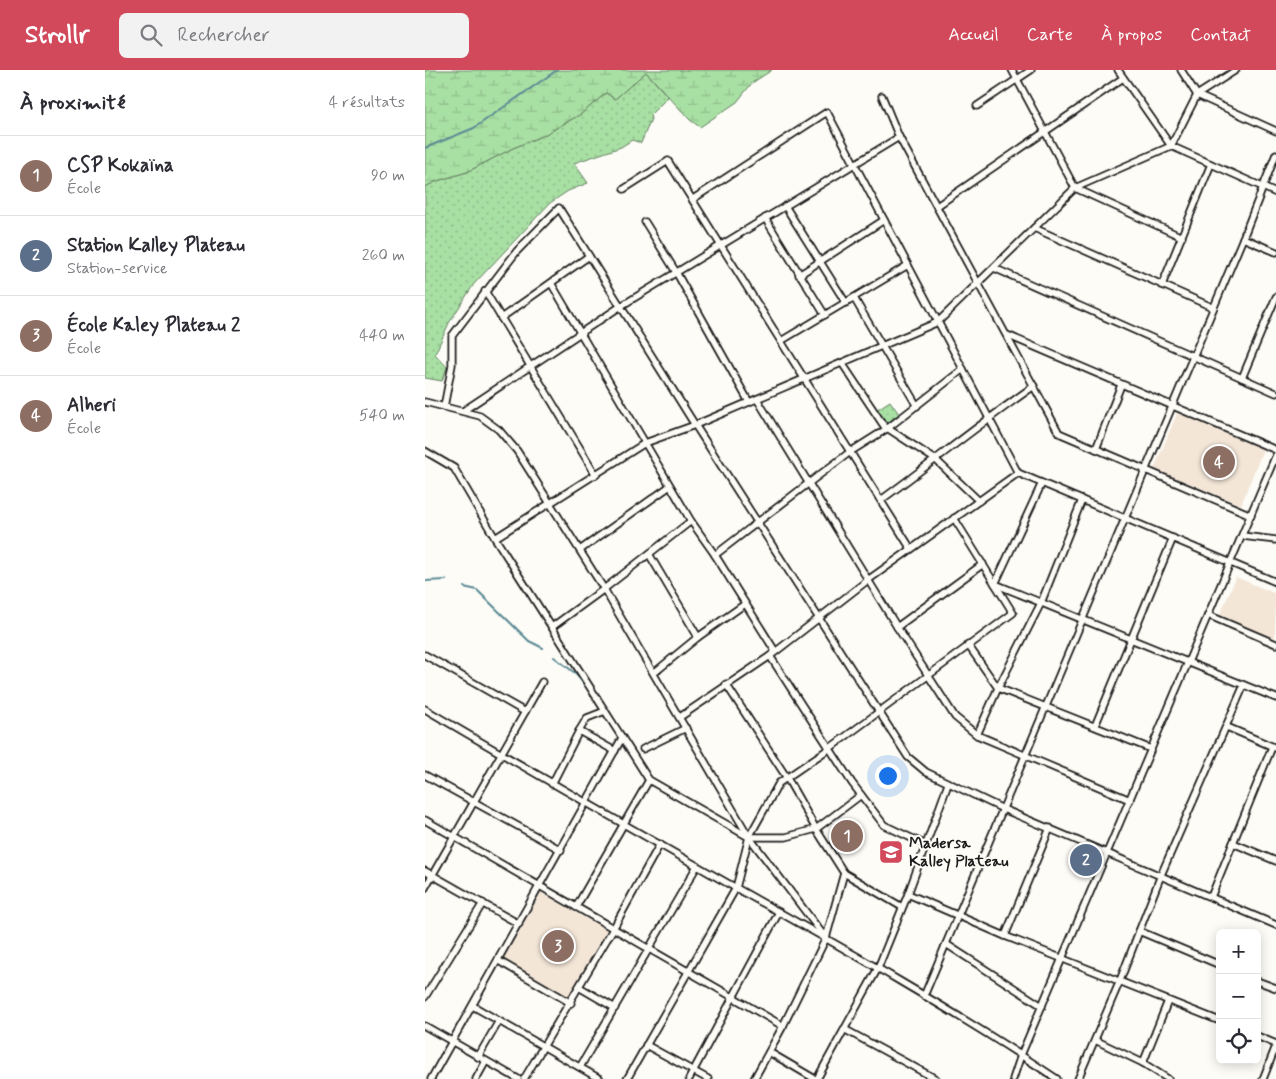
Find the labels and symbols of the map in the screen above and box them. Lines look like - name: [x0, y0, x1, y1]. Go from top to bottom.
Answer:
- pin: 4: [1203, 443, 1235, 481]
- your location: [875, 763, 901, 789]
- pin: 1: [831, 817, 863, 855]
- place label: Madersa Kalley Plateau: [909, 833, 1009, 872]
- school or university icon: Madersa Kalley Plateau: [878, 839, 904, 865]
- pin: 2: [1070, 841, 1102, 879]
- pin: 3: [542, 927, 574, 965]

